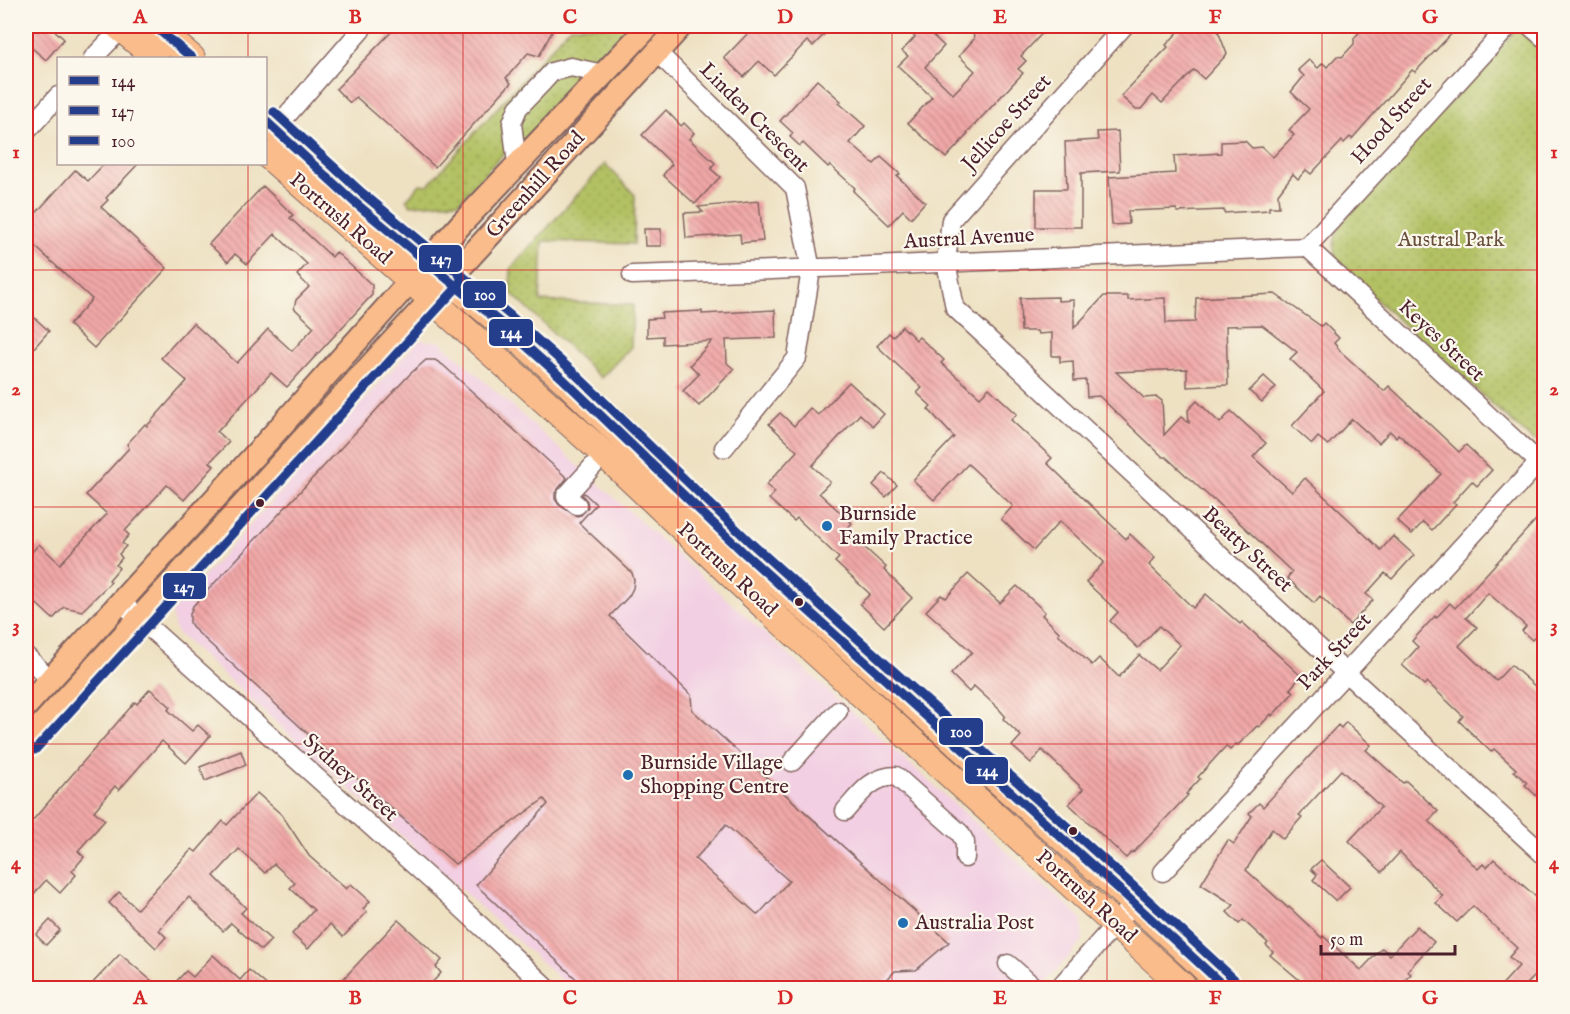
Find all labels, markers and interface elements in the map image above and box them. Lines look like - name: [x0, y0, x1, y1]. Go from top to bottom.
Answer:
- text: A: [132, 5, 148, 30]
- text: B: [348, 5, 362, 30]
- text: C: [563, 5, 577, 30]
- text: D: [777, 5, 793, 30]
- text: E: [993, 5, 1007, 30]
- text: F: [1209, 5, 1222, 30]
- text: G: [1422, 5, 1439, 30]
- legend: [57, 57, 267, 165]
- street label: Linden Crescent: [693, 57, 815, 179]
- street label: Jellicoe Street: [955, 69, 1058, 179]
- text: 144: [111, 71, 136, 94]
- street label: Hood Street: [1346, 72, 1438, 170]
- text: 147: [111, 101, 134, 124]
- street label: Greenhill Road: [481, 125, 592, 244]
- text: 100: [111, 131, 135, 154]
- text: 1: [12, 140, 20, 165]
- text: 1: [1550, 140, 1558, 165]
- street label: Portrush Road: [283, 167, 397, 271]
- street label: Austral Avenue: [902, 222, 1035, 256]
- park label: Austral Park: [1397, 227, 1505, 254]
- line badge: 147: [418, 244, 463, 273]
- text: 147: [431, 250, 451, 270]
- line badge: 100: [462, 280, 507, 309]
- text: 100: [474, 286, 496, 306]
- street label: Keyes Street: [1392, 294, 1490, 388]
- line badge: 144: [488, 318, 534, 347]
- text: 144: [500, 324, 523, 344]
- text: 2: [11, 377, 21, 402]
- text: 2: [1549, 377, 1559, 402]
- unlabelled marker: [254, 497, 266, 509]
- place label: Burnside Family Practice: [839, 501, 973, 552]
- street label: Beatty Street: [1196, 501, 1298, 599]
- street label: Portrush Road: [671, 517, 783, 624]
- marker: Burnside Family Practice: [820, 519, 834, 533]
- line badge: 147: [162, 572, 207, 600]
- text: 147: [174, 578, 194, 598]
- unlabelled marker: [793, 596, 805, 608]
- street label: Park Street: [1292, 607, 1378, 697]
- text: 3: [12, 614, 20, 639]
- text: 3: [1550, 614, 1558, 639]
- line badge: 100: [938, 717, 984, 746]
- text: 100: [950, 723, 972, 743]
- street label: Sydney Street: [297, 728, 403, 828]
- place label: Burnside Village Shopping Centre: [640, 750, 789, 801]
- line badge: 144: [964, 756, 1009, 785]
- text: 144: [976, 762, 999, 782]
- marker: Burnside Village Shopping Centre: [621, 768, 635, 782]
- unlabelled marker: [1067, 825, 1079, 837]
- street label: Portrush Road: [1030, 844, 1143, 950]
- text: 4: [11, 851, 22, 876]
- text: 4: [1549, 851, 1560, 876]
- place label: Australia Post: [914, 910, 1034, 937]
- marker: Australia Post: [896, 916, 910, 930]
- scale bar: [1321, 918, 1454, 956]
- text: 50 m: [1330, 929, 1363, 952]
- text: A: [132, 986, 148, 1011]
- text: B: [348, 986, 362, 1011]
- text: C: [563, 986, 577, 1011]
- text: D: [777, 986, 793, 1011]
- text: E: [993, 986, 1007, 1011]
- text: F: [1209, 986, 1222, 1011]
- text: G: [1422, 986, 1439, 1011]

